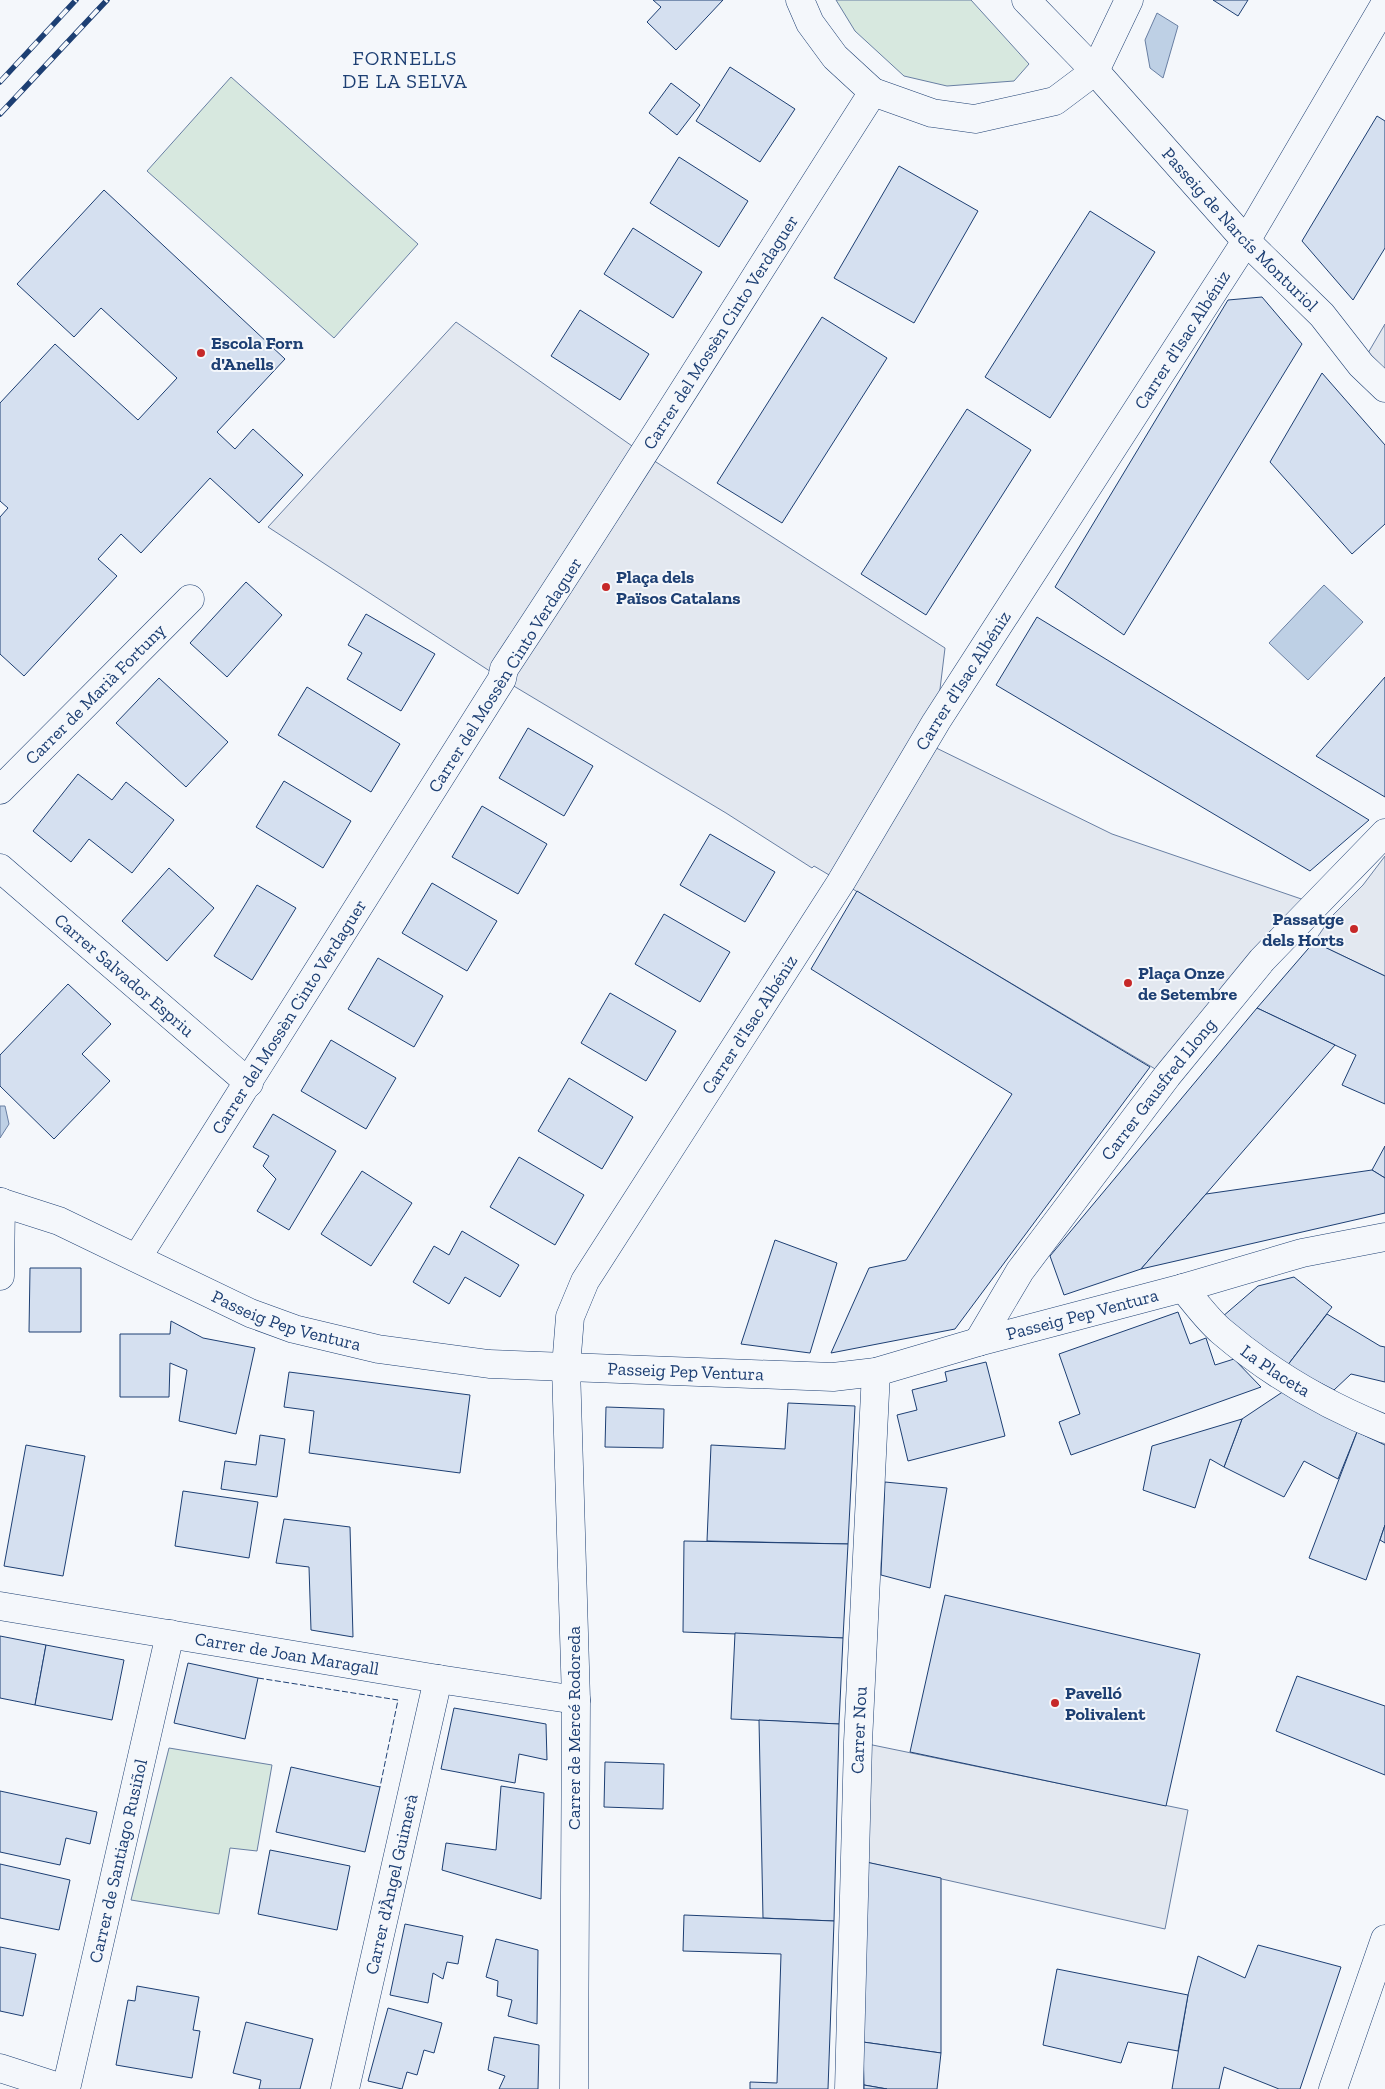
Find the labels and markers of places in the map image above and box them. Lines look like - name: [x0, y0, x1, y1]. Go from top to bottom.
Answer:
- place label: Escola Forn d'Anells: [211, 332, 304, 375]
- marker: Escola Forn d'Anells: [195, 347, 207, 359]
- place label: Plaça dels Països Catalans: [616, 566, 741, 609]
- marker: Plaça dels Països Catalans: [600, 581, 612, 593]
- place label: Passatge dels Horts: [1262, 908, 1344, 951]
- marker: Passatge dels Horts: [1348, 923, 1360, 935]
- place label: Plaça Onze de Setembre: [1138, 962, 1238, 1005]
- marker: Plaça Onze de Setembre: [1122, 977, 1134, 989]
- place label: Pavelló Polivalent: [1065, 1682, 1146, 1725]
- marker: Pavelló Polivalent: [1049, 1697, 1061, 1709]

